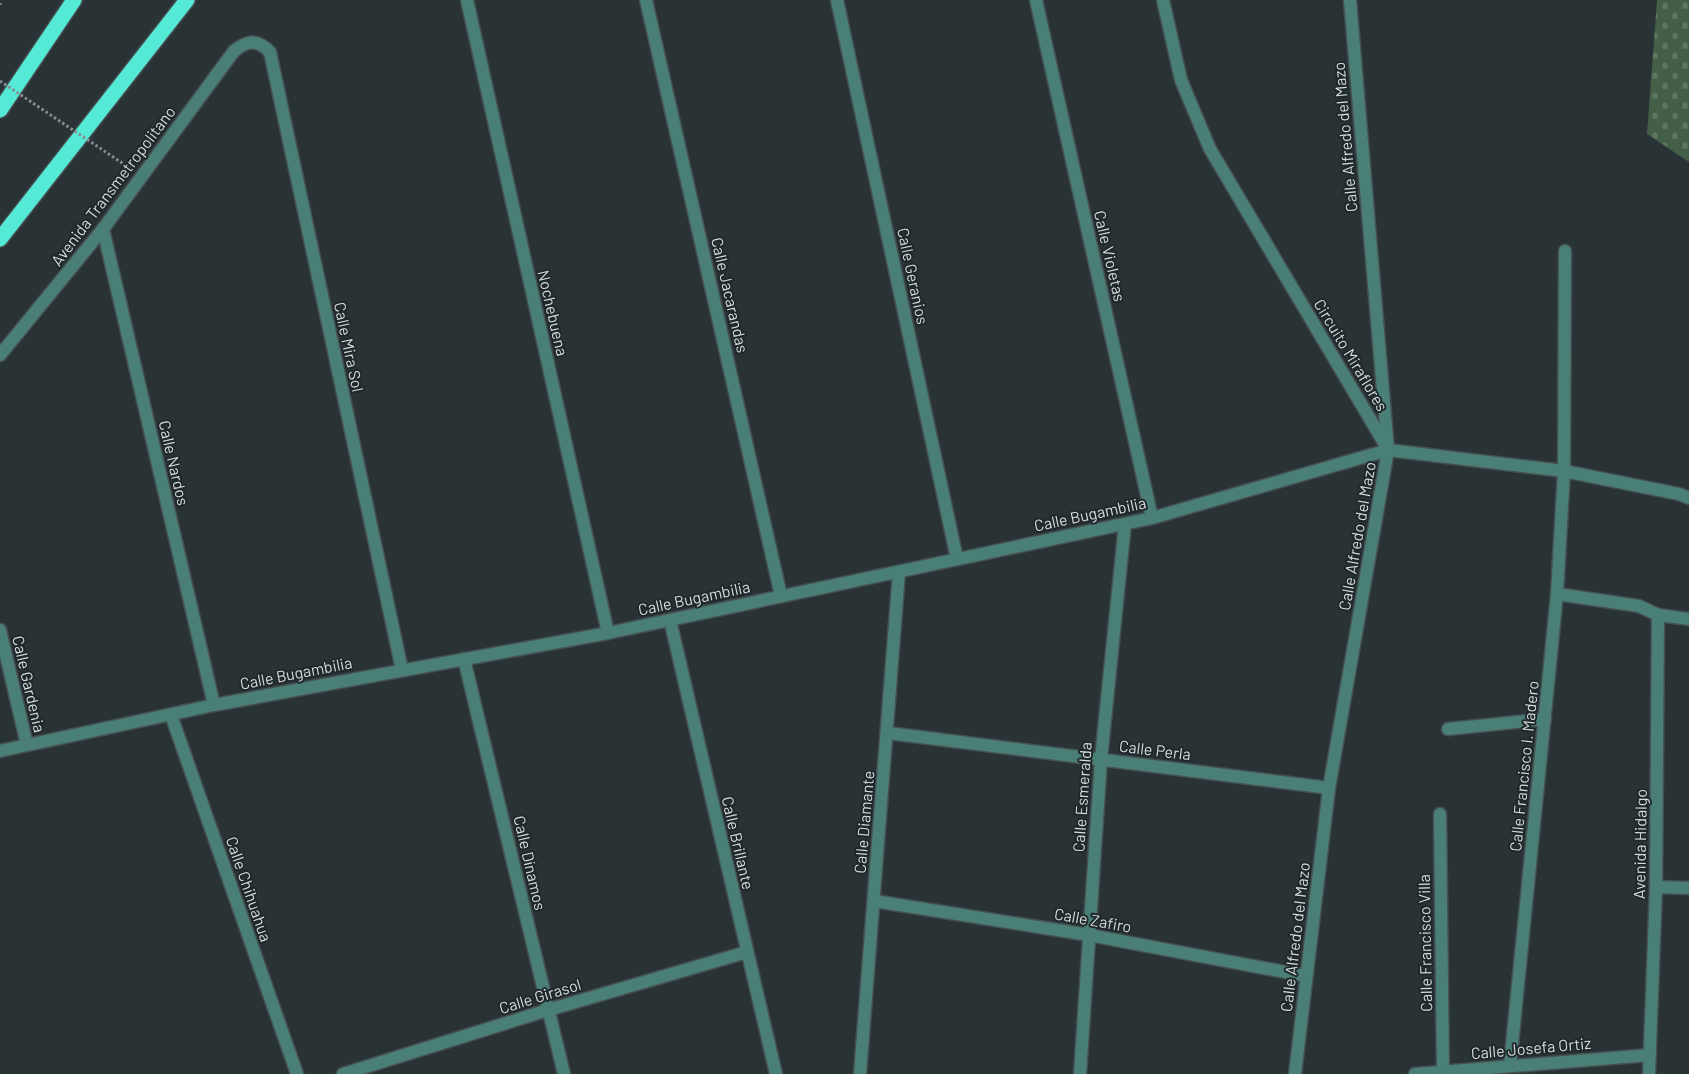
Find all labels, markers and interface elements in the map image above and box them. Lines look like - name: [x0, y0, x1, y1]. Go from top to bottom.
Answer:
- street label: Calle Alfredo del Mazo: [1328, 61, 1361, 213]
- street label: Avenida Transmetropolitano: [46, 102, 179, 269]
- street label: Calle Violetas: [1091, 208, 1130, 303]
- street label: Calle Geranios: [894, 226, 933, 326]
- street label: Calle Jacarandas: [708, 235, 753, 354]
- street label: Nochebuena: [534, 268, 573, 358]
- street label: Circuito Miraflores: [1310, 295, 1392, 414]
- street label: Calle Mira Sol: [331, 300, 368, 394]
- street label: Calle Nardos: [155, 418, 194, 507]
- street label: Calle Alfredo del Mazo: [1334, 460, 1379, 612]
- street label: Calle Bugambilia: [1032, 492, 1148, 535]
- street label: Calle Bugambilia: [636, 576, 752, 619]
- street label: Calle Gardenia: [9, 634, 50, 734]
- street label: Calle Bugambilia: [238, 652, 354, 693]
- street label: Calle Francisco I. Madero: [1505, 680, 1542, 852]
- street label: Calle Perla: [1118, 736, 1192, 763]
- street label: Calle Esmeralda: [1068, 741, 1095, 853]
- street label: Calle Diamante: [850, 770, 877, 874]
- street label: Avenida Hidalgo: [1629, 789, 1650, 899]
- street label: Calle Brillante: [719, 794, 758, 891]
- street label: Calle Dínamos: [510, 814, 551, 912]
- street label: Calle Chihuahua: [223, 834, 276, 944]
- street label: Calle Alfredo del Mazo: [1276, 861, 1313, 1013]
- street label: Calle Francisco Villa: [1414, 874, 1435, 1012]
- street label: Calle Zafiro: [1053, 903, 1133, 936]
- street label: Calle Girasol: [497, 974, 583, 1017]
- street label: Calle Josefa Ortiz: [1470, 1033, 1592, 1062]

